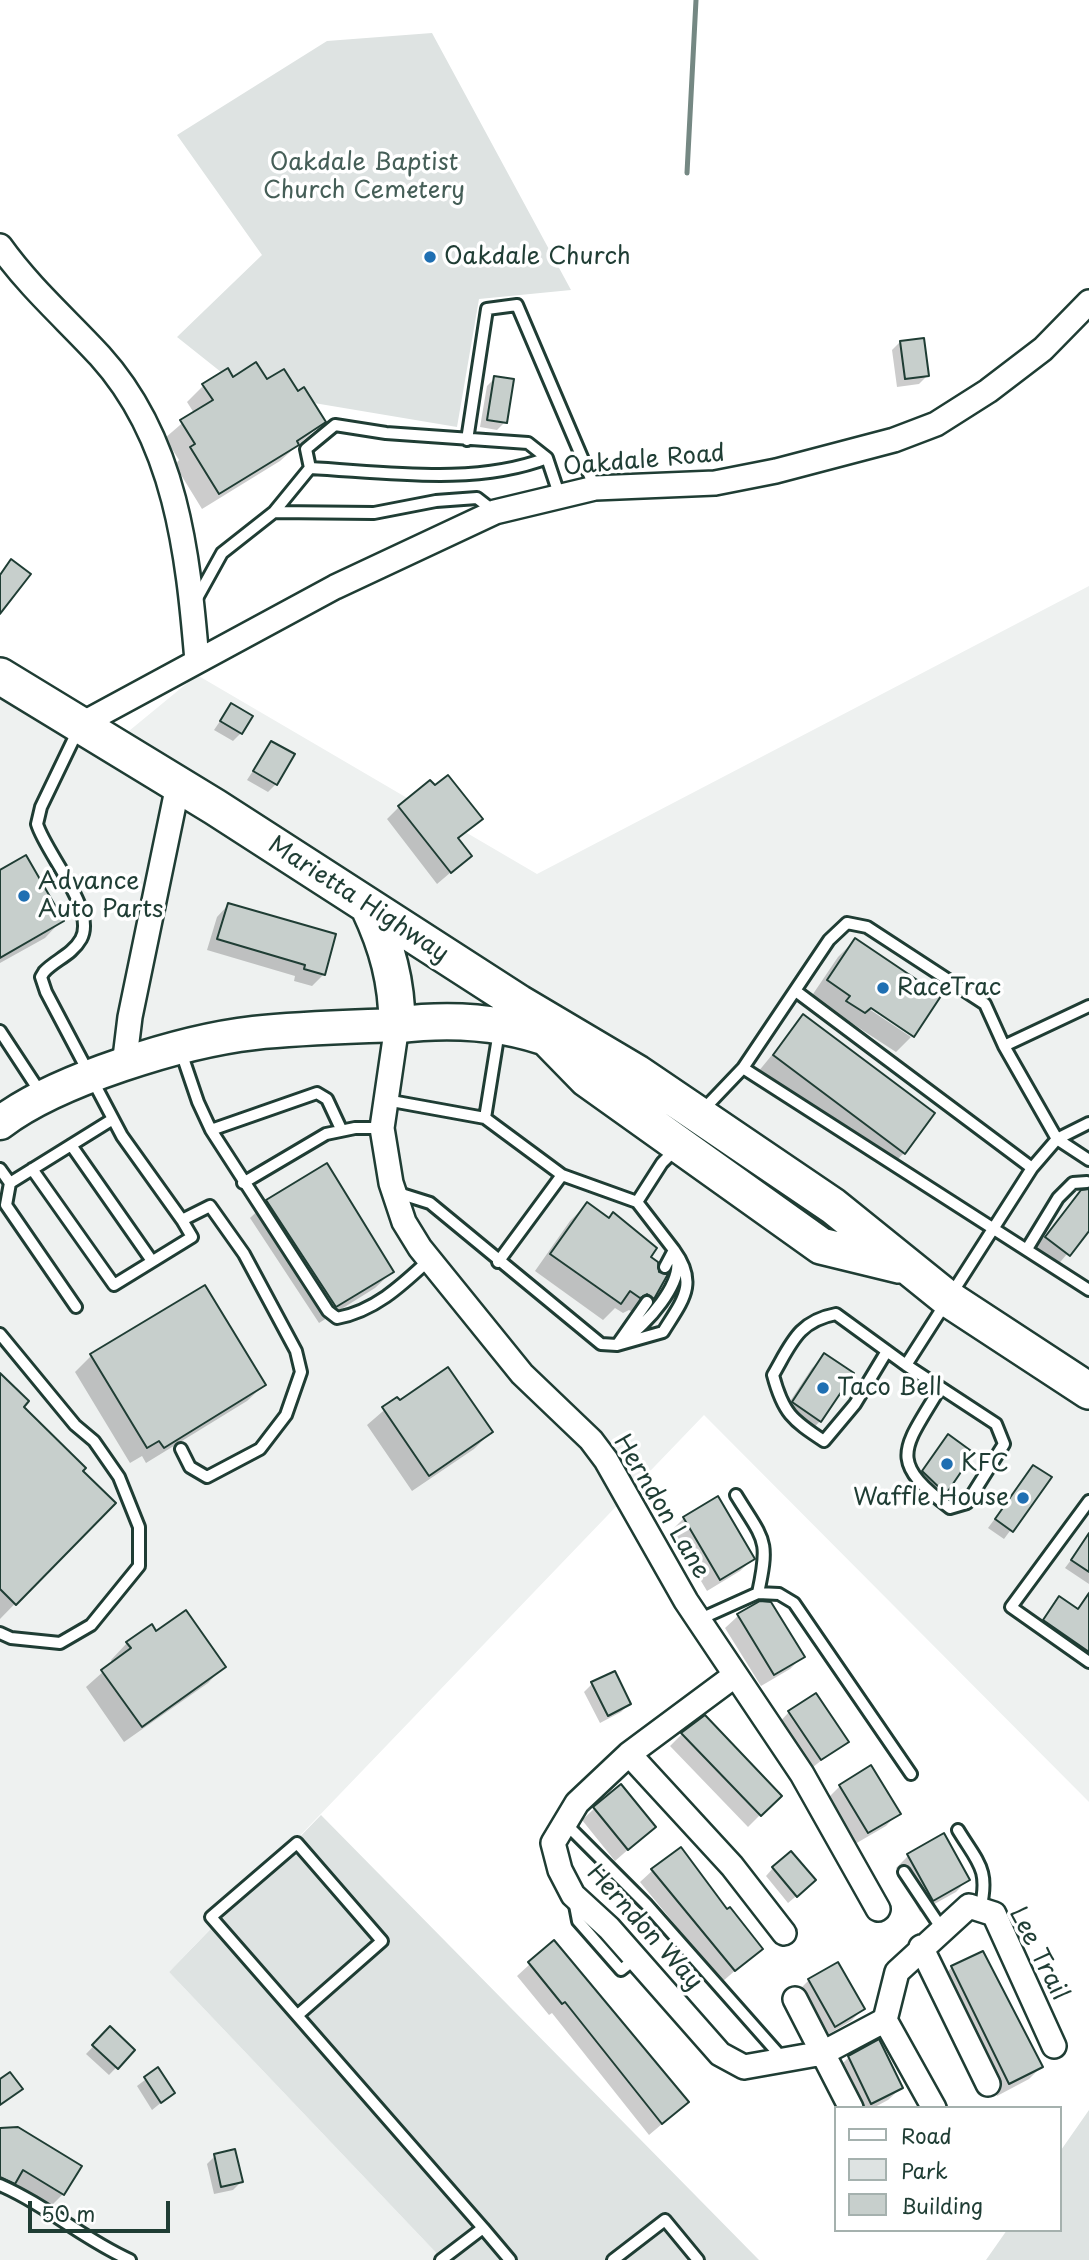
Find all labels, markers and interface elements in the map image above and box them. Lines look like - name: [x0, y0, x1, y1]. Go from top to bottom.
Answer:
- park label: Oakdale Baptist Church Cemetery: [263, 149, 465, 205]
- place label: Oakdale Church: [444, 243, 631, 271]
- marker: Oakdale Church: [422, 249, 438, 265]
- street label: Oakdale Road: [562, 440, 726, 482]
- street label: Marietta Highway: [262, 831, 454, 969]
- place label: Advance Auto Parts: [38, 868, 163, 924]
- marker: Advance Auto Parts: [16, 888, 32, 904]
- place label: RaceTrac: [897, 974, 1001, 1002]
- marker: RaceTrac: [875, 980, 891, 996]
- place label: Taco Bell: [837, 1374, 942, 1402]
- marker: Taco Bell: [815, 1380, 831, 1396]
- street label: Herndon Lane: [607, 1430, 715, 1584]
- place label: KFC: [961, 1450, 1009, 1478]
- marker: KFC: [939, 1456, 955, 1472]
- place label: Waffle House: [853, 1484, 1009, 1512]
- marker: Waffle House: [1015, 1490, 1031, 1506]
- street label: Herndon Way: [580, 1859, 708, 1997]
- street label: Lee Trail: [1002, 1902, 1074, 2006]
- legend: [834, 2106, 1061, 2232]
- text: Road: [901, 2119, 952, 2151]
- text: Park: [901, 2154, 948, 2186]
- scale bar: [32, 2186, 173, 2230]
- text: Building: [901, 2189, 983, 2221]
- text: 50 m: [41, 2197, 95, 2229]

